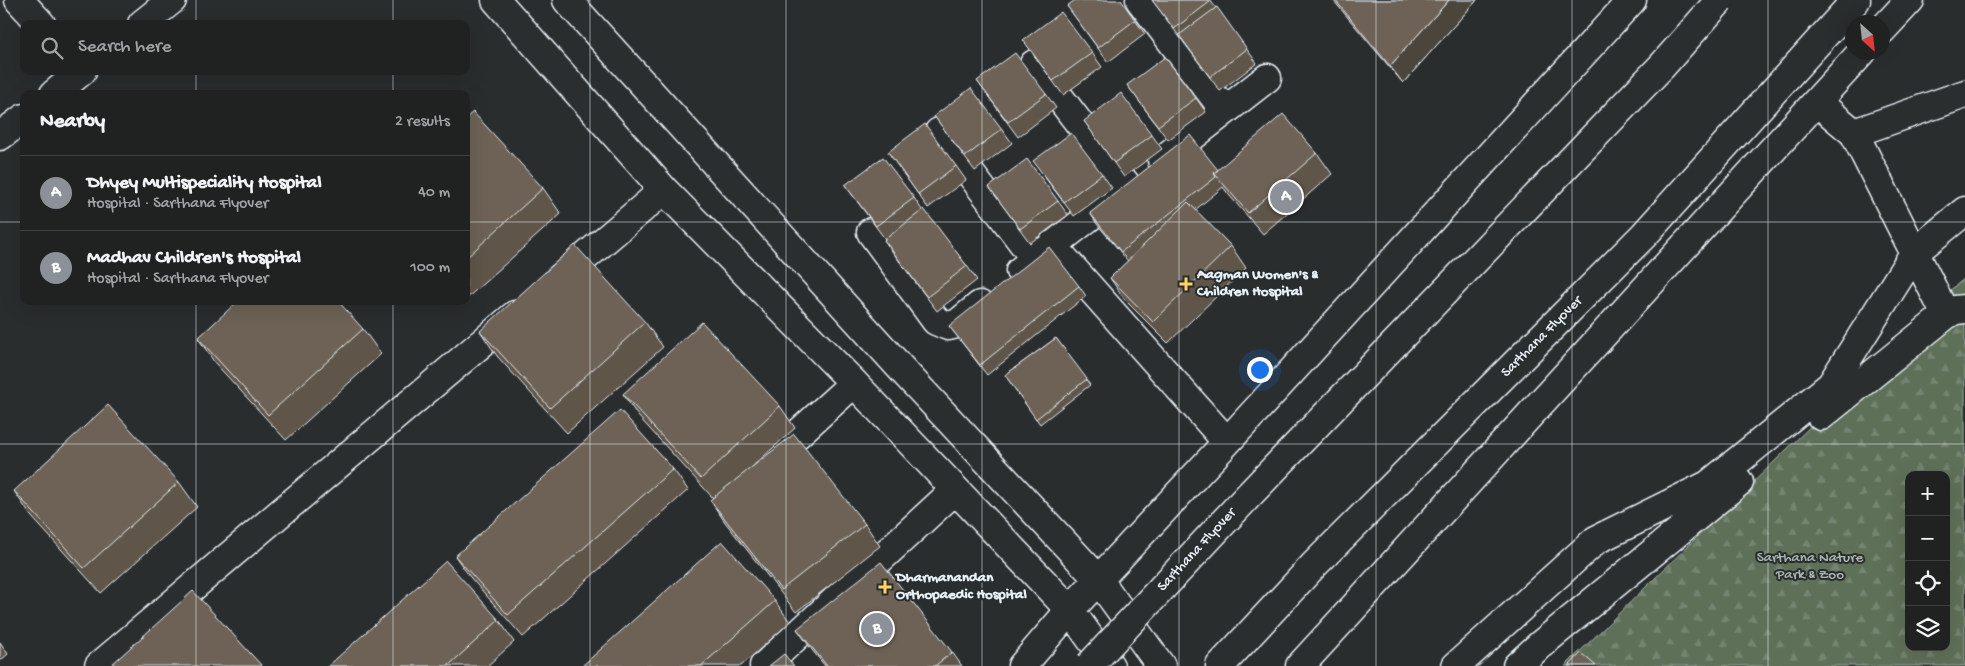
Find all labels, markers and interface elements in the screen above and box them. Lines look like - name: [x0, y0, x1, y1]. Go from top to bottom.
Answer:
- north arrow: [1845, 15, 1890, 60]
- search box: [20, 20, 470, 75]
- icon: search: [38, 34, 66, 62]
- text: Search here: [78, 36, 172, 59]
- text: Nearby: [40, 110, 105, 135]
- text: 2 results: [395, 113, 450, 132]
- text: Dhyey Multispeciality Hospital: [87, 172, 322, 195]
- pin: A: [1270, 178, 1302, 216]
- text: A: [51, 184, 61, 203]
- text: 40 m: [418, 184, 450, 203]
- text: Hospital · Sarthana Flyover: [87, 195, 268, 214]
- text: Madhav Children's Hospital: [87, 247, 301, 270]
- text: B: [52, 259, 60, 278]
- text: 100 m: [410, 259, 450, 278]
- place label: Aagman Women's & Children Hospital: [1196, 266, 1319, 301]
- text: Hospital · Sarthana Flyover: [87, 270, 268, 289]
- marker: Aagman Women's & Children Hospital: [1179, 277, 1193, 291]
- street label: Sarthana Flyover: [1497, 291, 1588, 382]
- your location: [1247, 357, 1273, 383]
- map controls: [1905, 471, 1950, 651]
- button: +: [1905, 471, 1950, 516]
- street label: Sarthana Flyover: [1154, 503, 1242, 596]
- button: −: [1905, 516, 1950, 561]
- park label: Sarthana Nature Park & Zoo: [1757, 549, 1863, 584]
- button: locate: [1905, 561, 1950, 606]
- place label: Dharmanandan Orthopaedic Hospital: [894, 569, 1027, 604]
- marker: Dharmanandan Orthopaedic Hospital: [878, 580, 892, 594]
- button: layers: [1905, 606, 1950, 651]
- pin: B: [861, 610, 893, 648]

